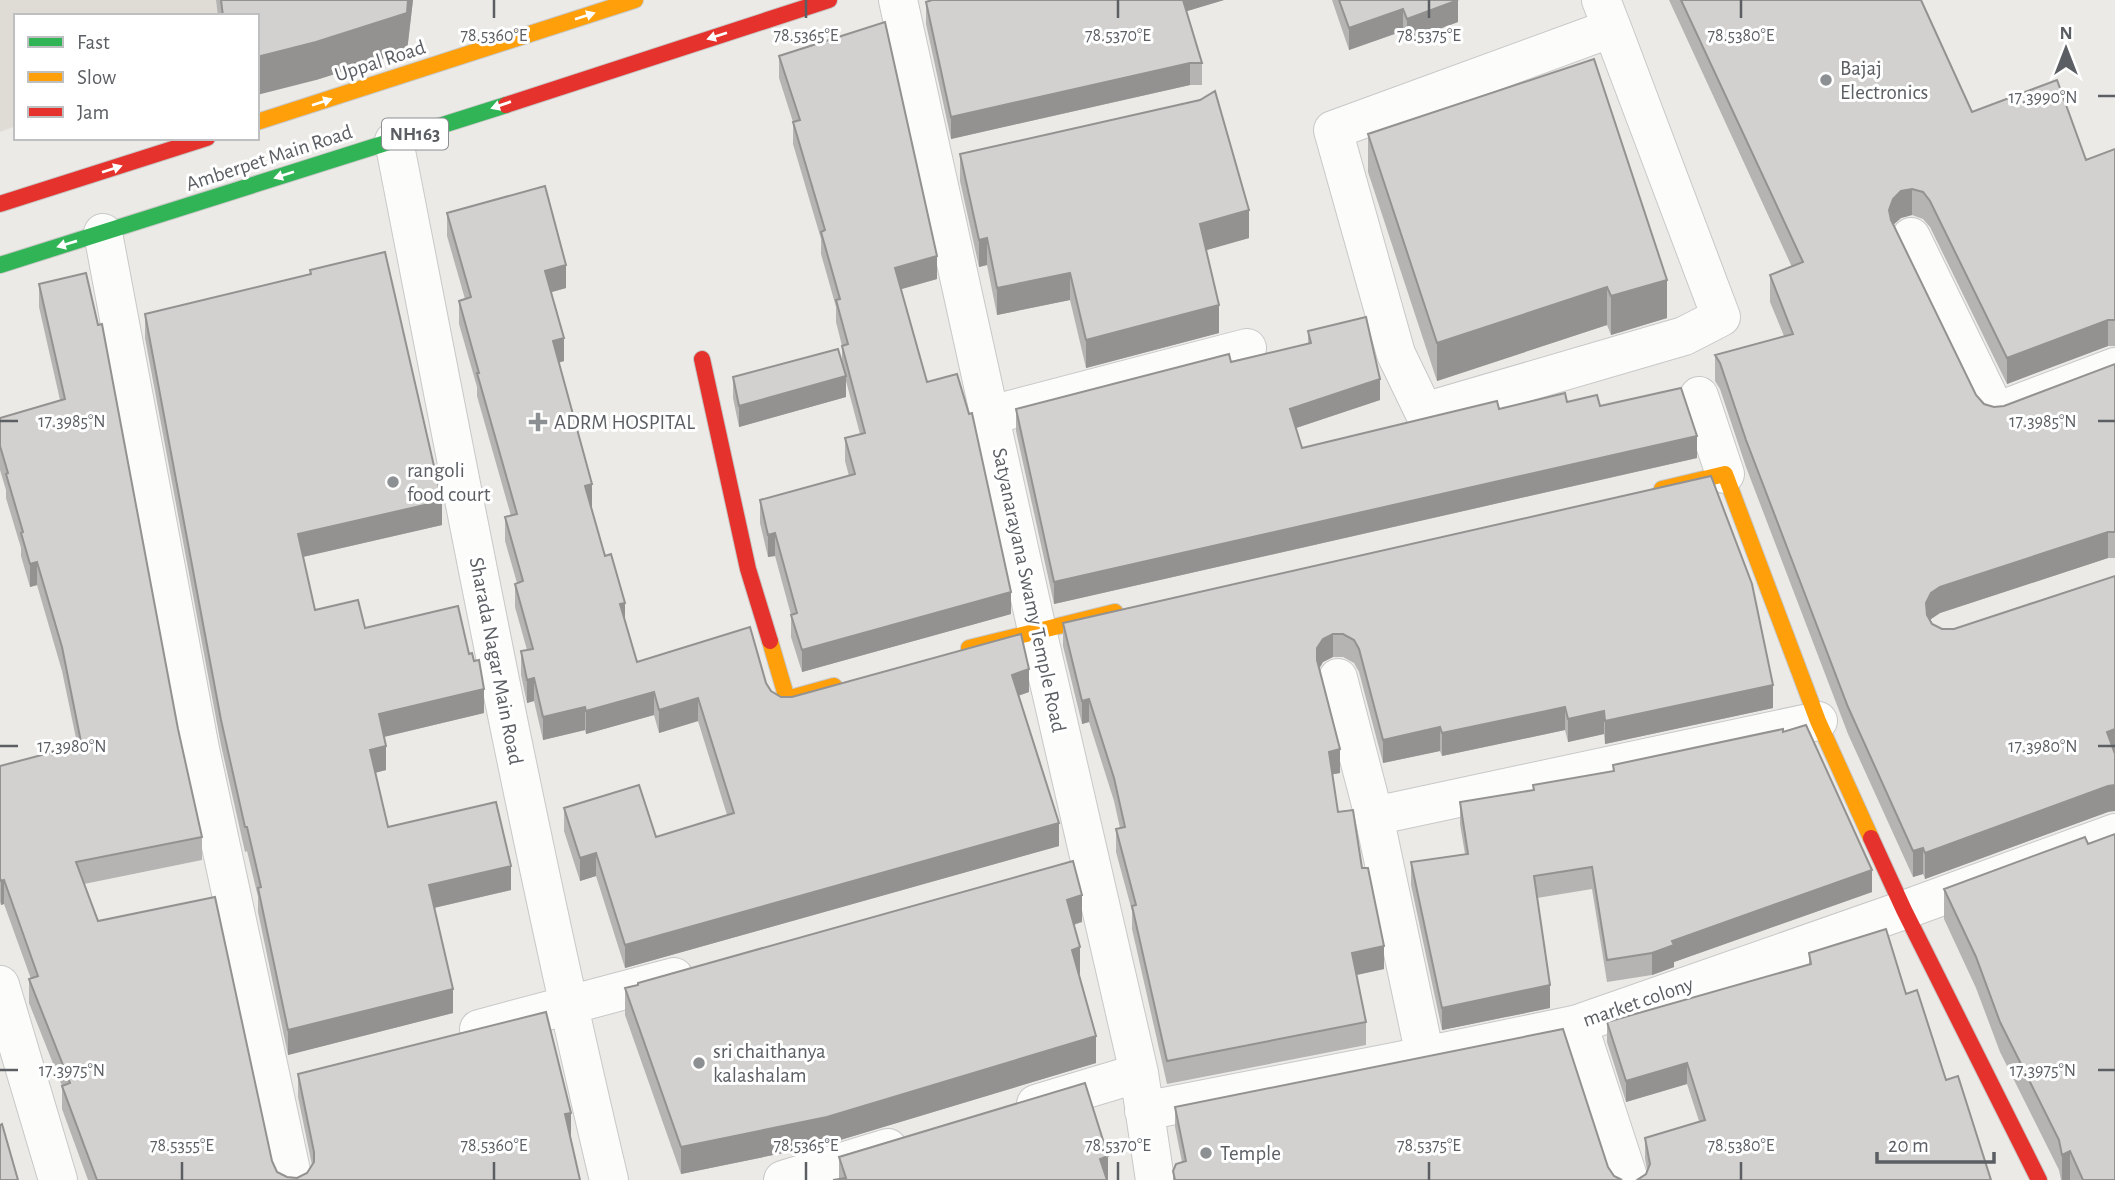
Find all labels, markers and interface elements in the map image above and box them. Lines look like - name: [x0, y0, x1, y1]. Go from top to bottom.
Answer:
- one-way arrow: [575, 11, 596, 21]
- legend: [14, 14, 259, 140]
- north arrow: [2031, 14, 2101, 84]
- text: N: [2059, 24, 2073, 43]
- text: 78.5360°E: [460, 27, 528, 45]
- text: 78.5365°E: [773, 27, 839, 45]
- text: 78.5370°E: [1085, 27, 1151, 45]
- text: 78.5375°E: [1397, 27, 1461, 45]
- text: 78.5380°E: [1707, 27, 1775, 45]
- one-way arrow: [707, 31, 728, 41]
- text: Fast: [77, 32, 110, 53]
- street label: Uppal Road: [332, 36, 428, 86]
- place label: Bajaj Electronics: [1840, 58, 1928, 103]
- text: Slow: [77, 67, 116, 88]
- marker: Bajaj Electronics: [1818, 72, 1834, 88]
- text: 17.3990°N: [2008, 89, 2078, 107]
- one-way arrow: [312, 96, 333, 106]
- one-way arrow: [490, 100, 511, 111]
- text: Jam: [77, 102, 109, 123]
- road number: NH163: [382, 118, 448, 150]
- street label: Amberpet Main Road: [183, 121, 355, 195]
- one-way arrow: [102, 163, 123, 173]
- one-way arrow: [274, 171, 295, 181]
- one-way arrow: [57, 239, 78, 249]
- marker: ADRM HOSPITAL: [528, 412, 548, 432]
- place label: ADRM HOSPITAL: [554, 412, 695, 433]
- text: 17.3985°N: [38, 413, 106, 431]
- text: 17.3985°N: [2009, 413, 2077, 431]
- street label: Satyanarayana Swamy Temple Road: [989, 446, 1069, 734]
- place label: rangoli food court: [407, 460, 491, 505]
- marker: rangoli food court: [385, 474, 401, 490]
- street label: Sharada Nagar Main Road: [466, 555, 526, 767]
- text: 17.3980°N: [37, 738, 107, 756]
- text: 17.3980°N: [2008, 738, 2078, 756]
- street label: market colony: [1580, 973, 1696, 1031]
- place label: sri chaithanya kalashalam: [713, 1041, 826, 1086]
- marker: sri chaithanya kalashalam: [691, 1055, 707, 1071]
- text: 17.3975°N: [39, 1062, 105, 1080]
- text: 17.3975°N: [2010, 1062, 2076, 1080]
- scale bar: [1877, 1120, 1994, 1164]
- text: 20 m: [1888, 1135, 1929, 1156]
- text: 78.5355°E: [150, 1137, 214, 1155]
- text: 78.5360°E: [460, 1137, 528, 1155]
- text: 78.5365°E: [773, 1137, 839, 1155]
- text: 78.5370°E: [1085, 1137, 1151, 1155]
- text: 78.5375°E: [1397, 1137, 1461, 1155]
- text: 78.5380°E: [1707, 1137, 1775, 1155]
- place label: Temple: [1220, 1143, 1281, 1164]
- marker: Temple: [1198, 1145, 1214, 1161]

